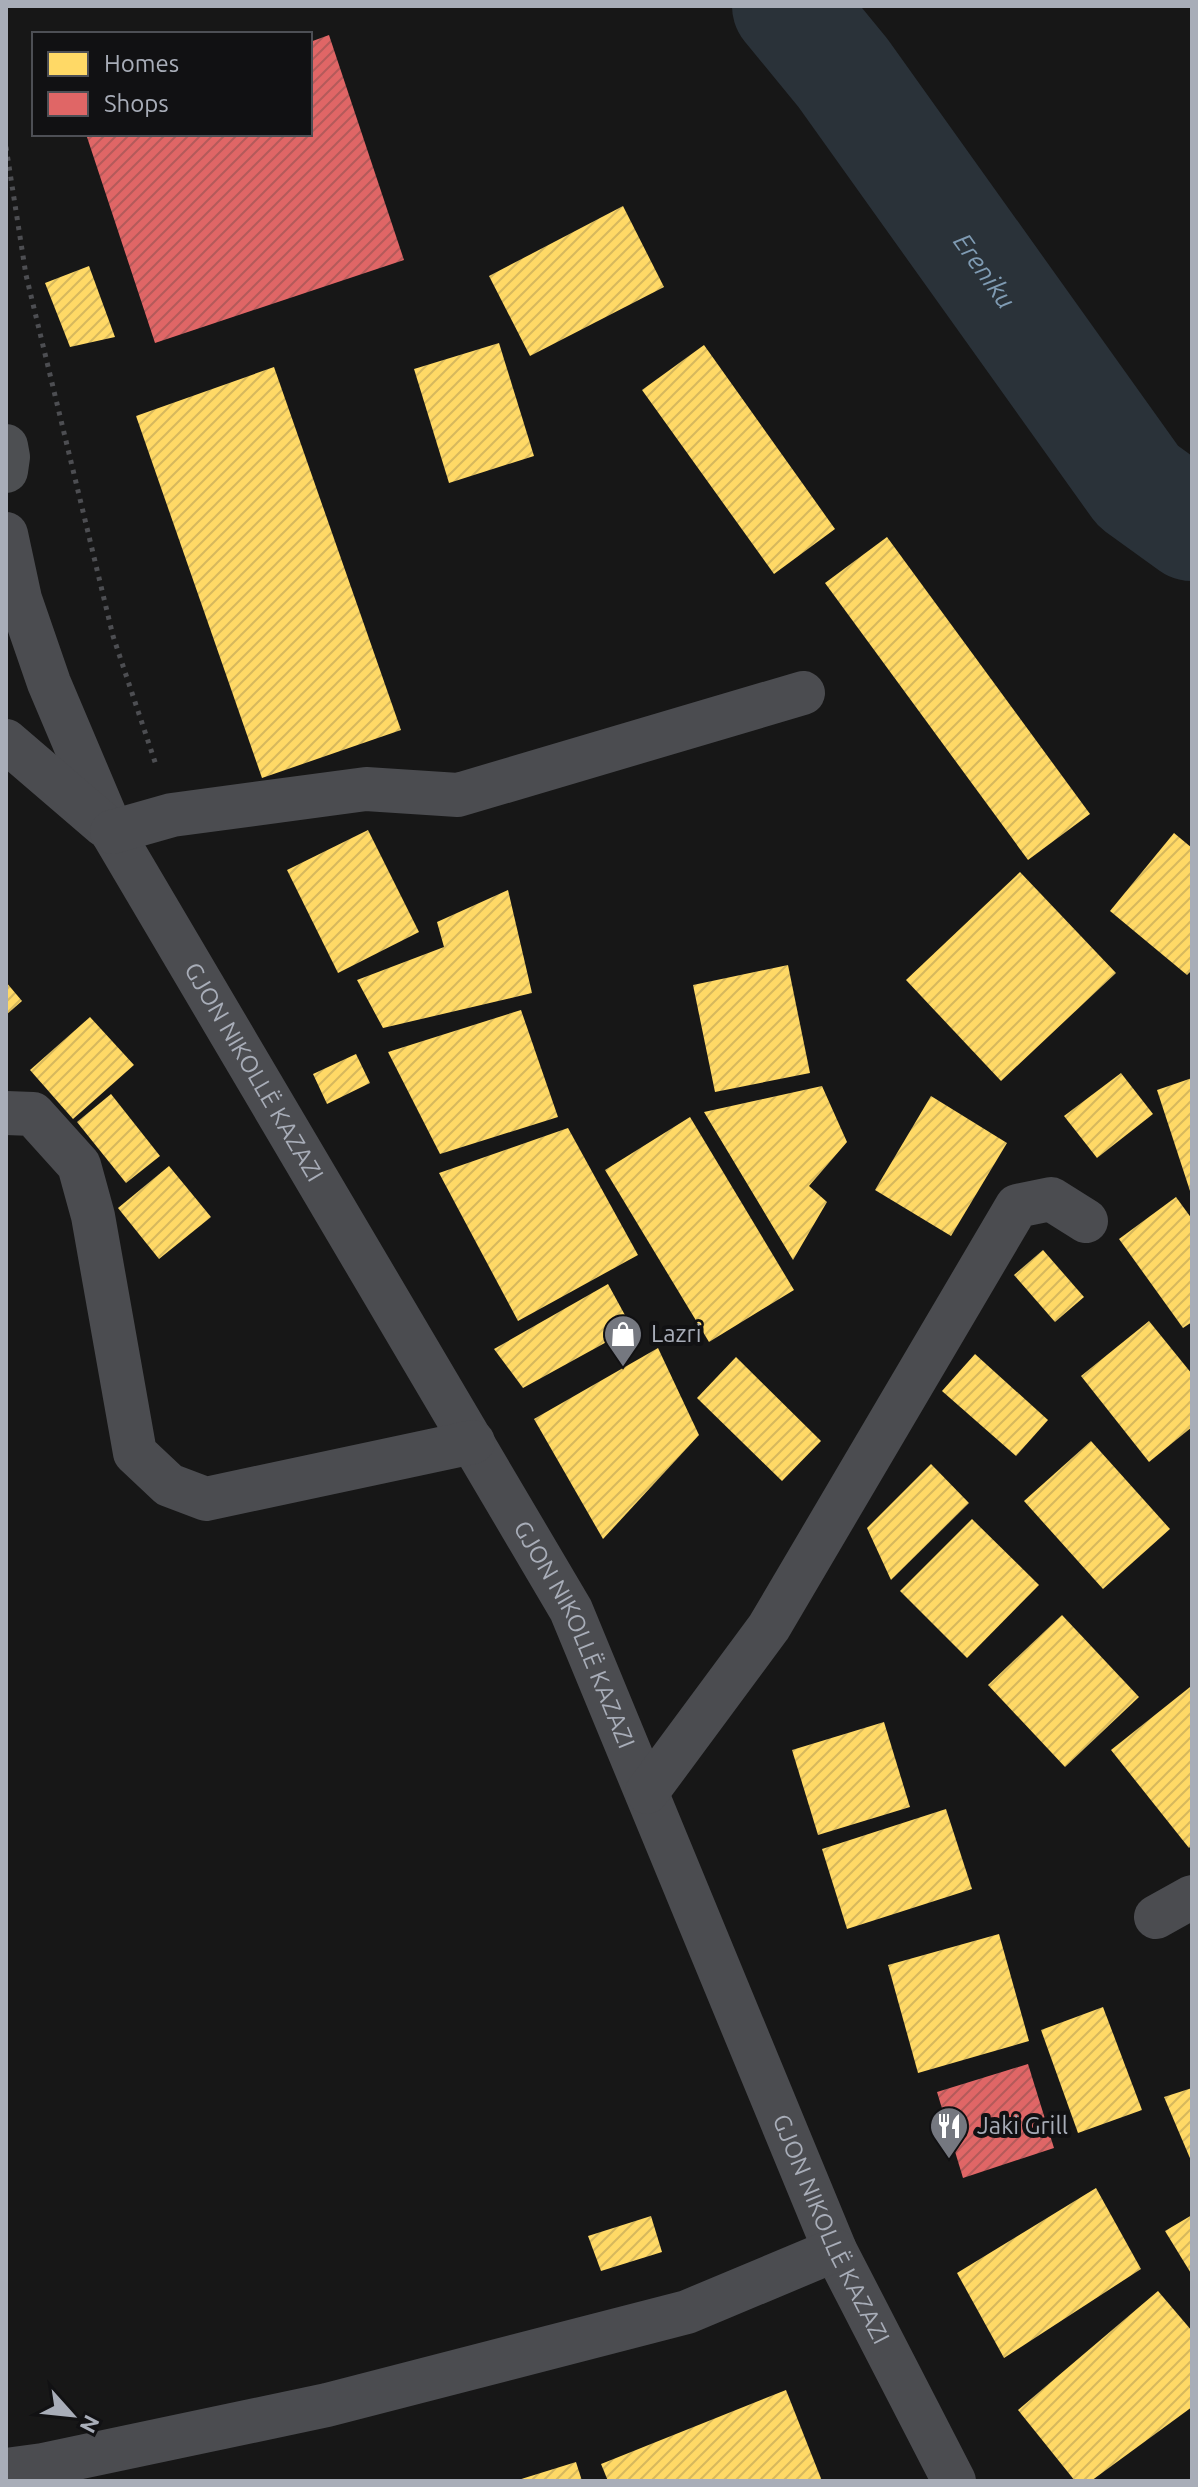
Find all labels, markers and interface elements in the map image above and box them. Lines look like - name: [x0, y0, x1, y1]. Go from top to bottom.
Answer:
- legend: [32, 32, 312, 136]
- text: Homes: [104, 50, 179, 77]
- text: Shops: [104, 90, 169, 117]
- water label: Ereniku: [948, 228, 1021, 314]
- street label: GJON NIKOLLË KAZAZI: [179, 958, 329, 1186]
- shop icon: Lazri: [602, 1313, 644, 1368]
- place label: Lazri: [651, 1320, 702, 1347]
- street label: GJON NIKOLLË KAZAZI: [508, 1516, 640, 1752]
- restaurant icon: Jaki Grill: [928, 2105, 970, 2160]
- street label: GJON NIKOLLË KAZAZI: [768, 2110, 895, 2348]
- place label: Jaki Grill: [977, 2112, 1068, 2139]
- north arrow: [32, 2375, 112, 2455]
- text: N: [75, 2411, 105, 2437]

